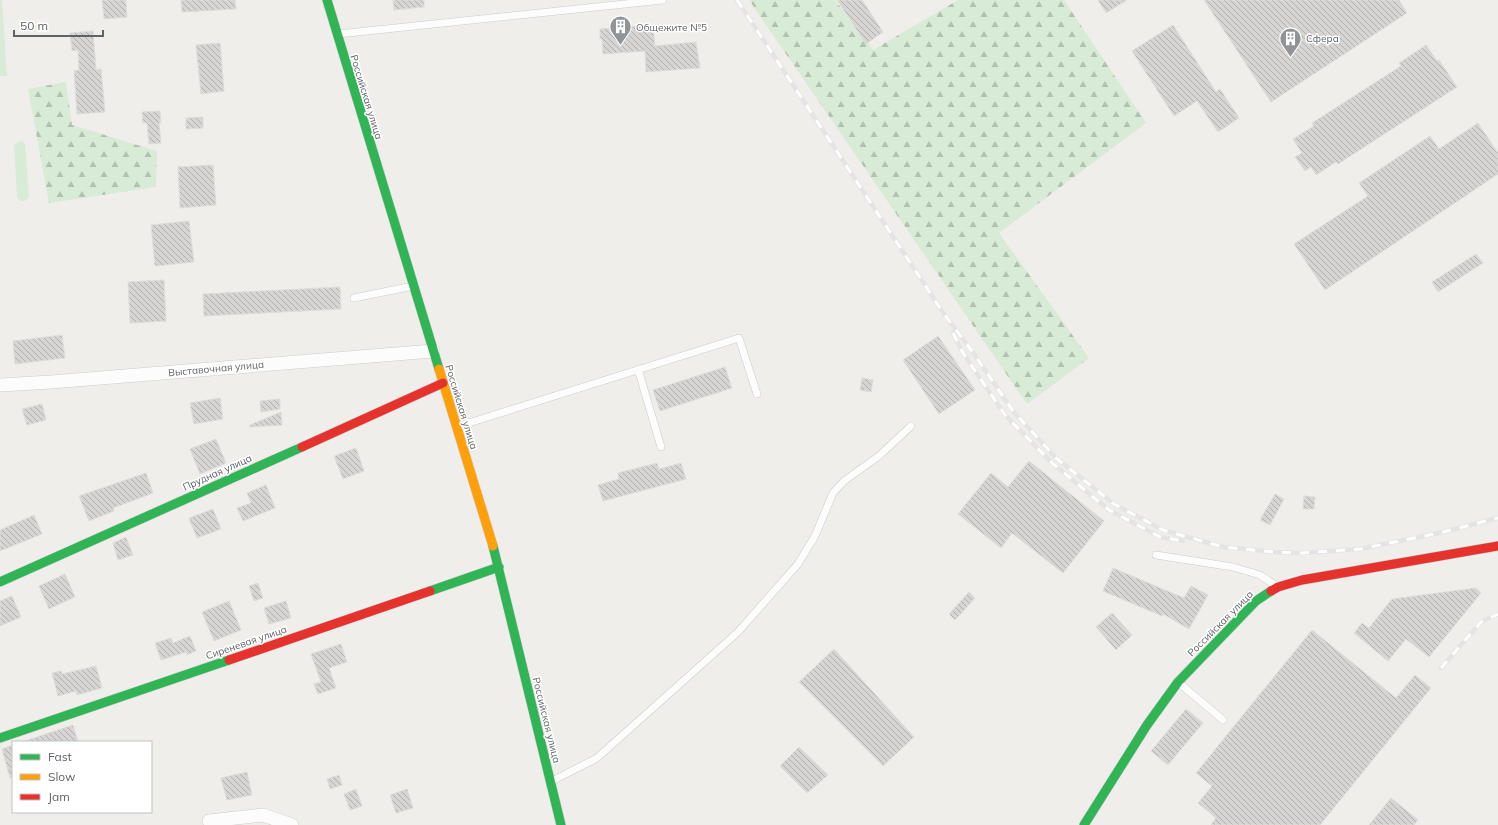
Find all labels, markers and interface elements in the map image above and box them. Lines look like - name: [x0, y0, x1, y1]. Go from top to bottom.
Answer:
- scale bar: [14, 12, 103, 38]
- building icon: Общежите №5: [608, 14, 634, 47]
- text: 50 m: [20, 18, 48, 33]
- place label: Общежите №5: [636, 21, 707, 34]
- building icon: Сфера: [1277, 25, 1303, 58]
- place label: Сфера: [1306, 32, 1339, 45]
- street label: Российская улица: [347, 53, 386, 141]
- street label: Выставочная улица: [168, 358, 265, 379]
- street label: Российская улица: [442, 363, 481, 451]
- street label: Прудная улица: [181, 451, 254, 494]
- street label: Российская улица: [1185, 588, 1256, 659]
- street label: Сиреневая улица: [204, 623, 288, 662]
- street label: Российская улица: [530, 676, 563, 764]
- legend: [12, 741, 152, 813]
- text: Fast: [48, 749, 72, 764]
- text: Slow: [48, 769, 76, 784]
- text: Jam: [48, 789, 70, 804]

